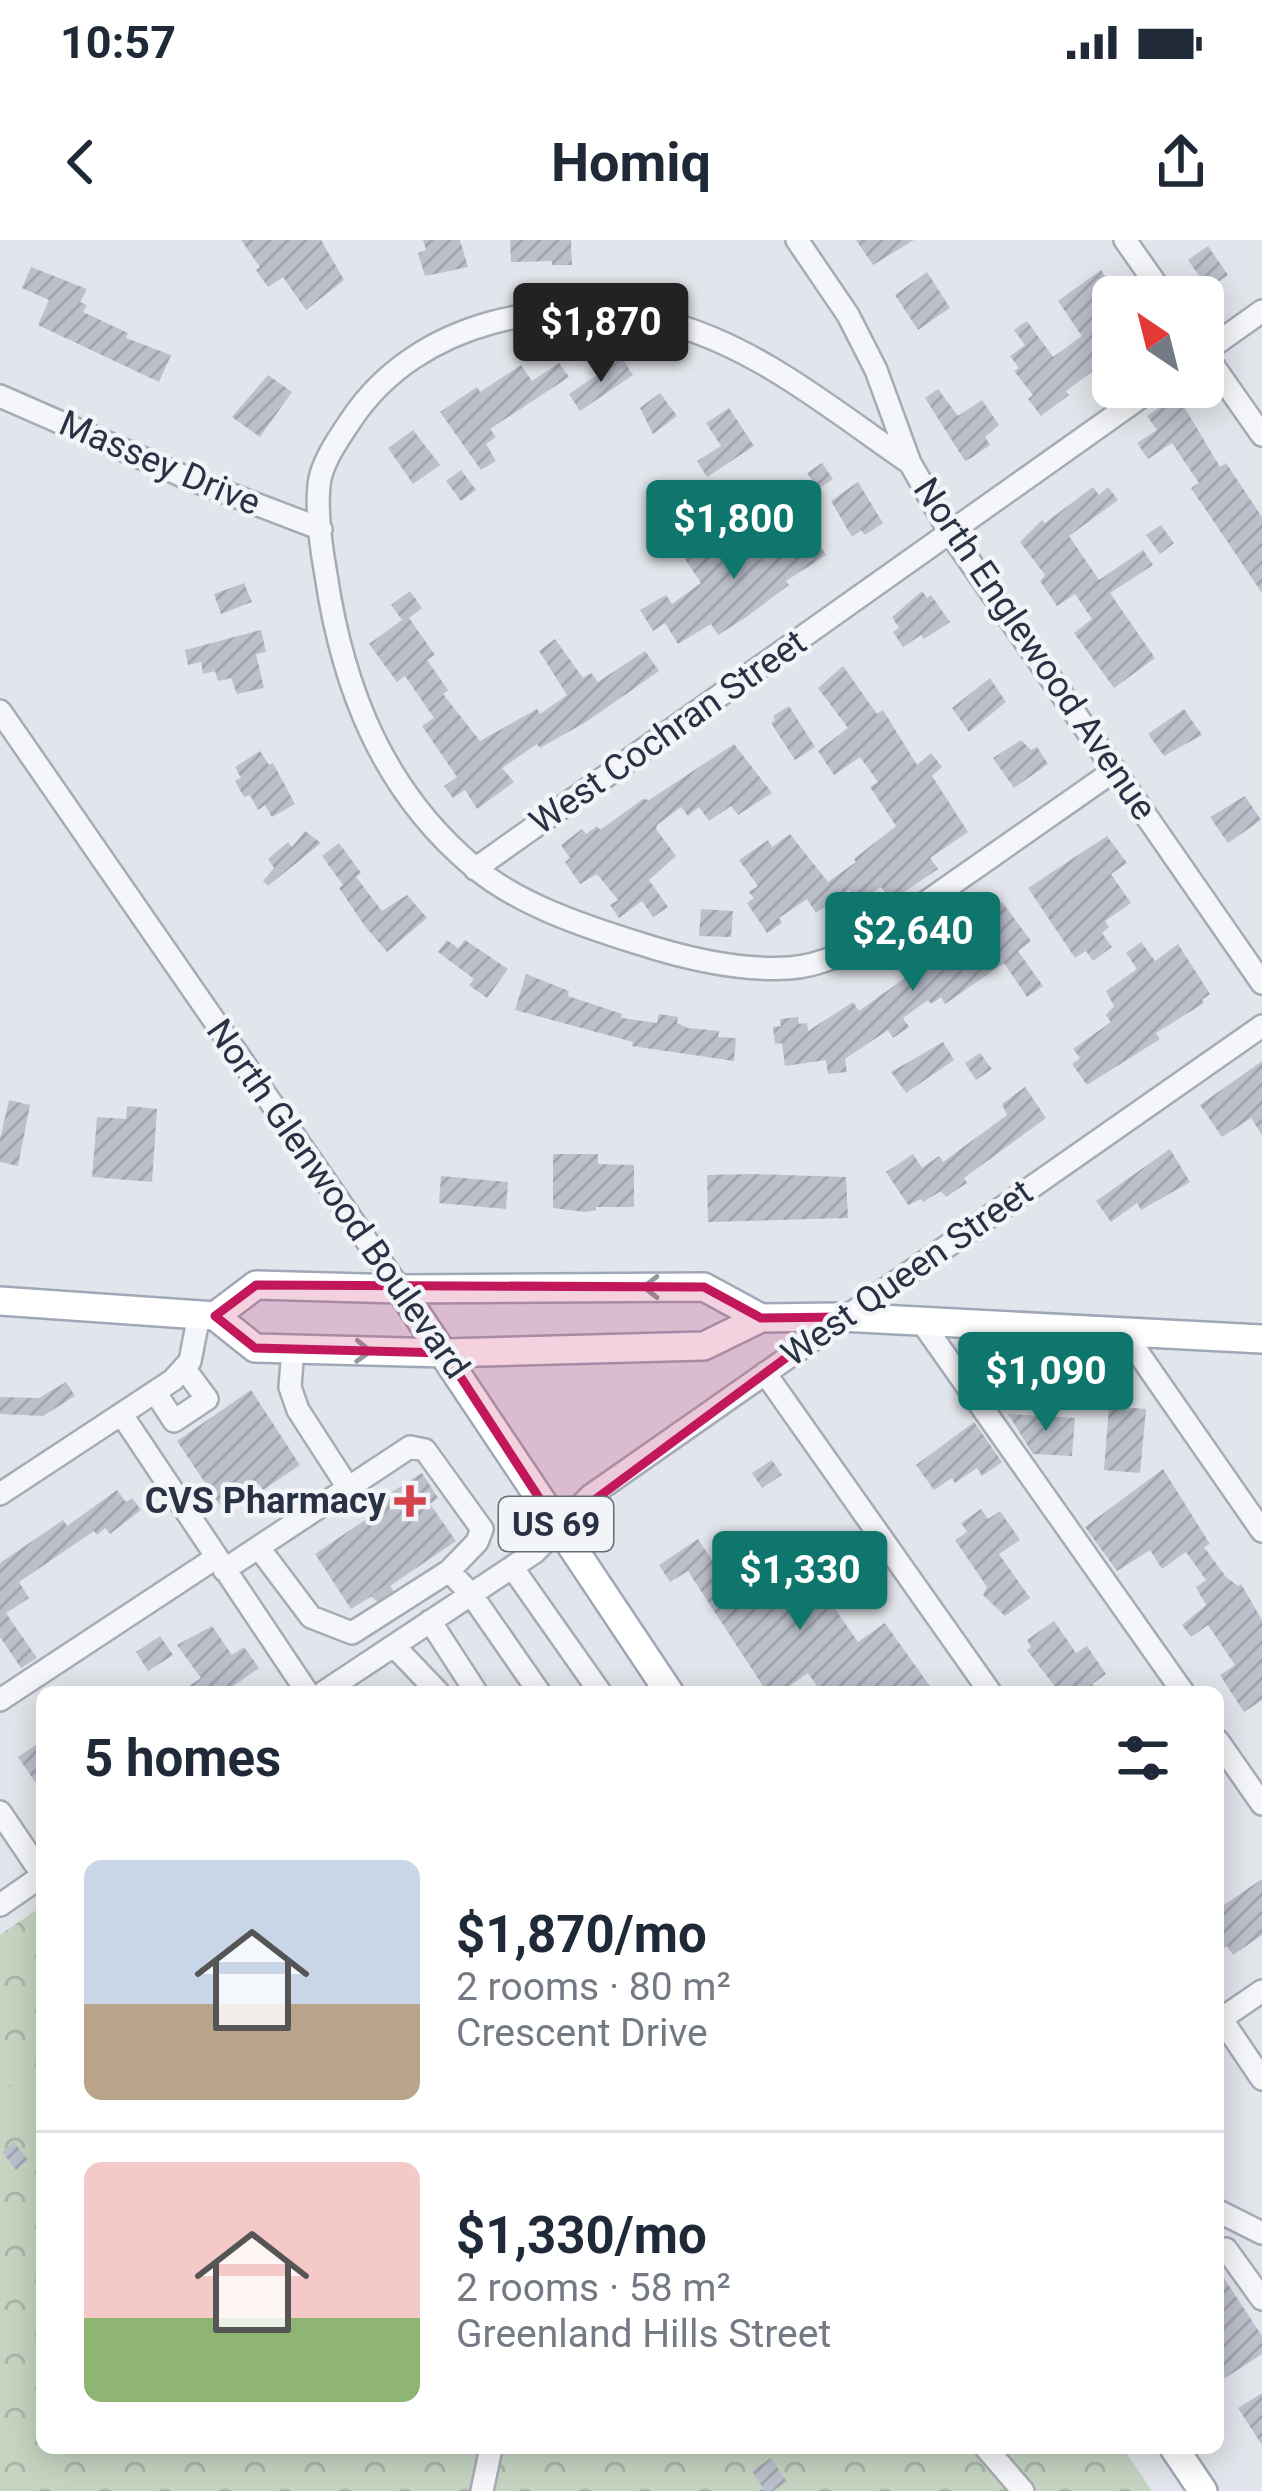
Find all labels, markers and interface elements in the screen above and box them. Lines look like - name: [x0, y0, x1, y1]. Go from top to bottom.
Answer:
- text: 10:57: [60, 16, 176, 69]
- icon: back: [48, 129, 114, 195]
- icon: share: [1148, 129, 1214, 195]
- text: Homiq: [551, 131, 711, 194]
- north arrow: [1092, 276, 1224, 408]
- map controls: [1092, 276, 1224, 408]
- pin: $1,870: [503, 283, 699, 385]
- text: $1,870: [540, 299, 662, 345]
- street label: Massey Drive: [53, 402, 267, 524]
- street label: North Englewood Avenue: [905, 470, 1165, 828]
- pin: $1,800: [636, 480, 832, 582]
- text: $1,800: [673, 496, 795, 542]
- street label: West Cochran Street: [522, 621, 814, 843]
- pin: $2,640: [815, 892, 1011, 994]
- text: $2,640: [852, 908, 974, 954]
- street label: North Glenwood Boulevard: [198, 1011, 478, 1387]
- street label: West Queen Street: [774, 1171, 1040, 1375]
- one-way arrow: [641, 1274, 660, 1300]
- pin: $1,090: [948, 1332, 1144, 1434]
- one-way arrow: [354, 1337, 373, 1363]
- text: $1,090: [985, 1348, 1107, 1394]
- place label: CVS Pharmacy: [145, 1480, 387, 1522]
- marker: CVS Pharmacy: [397, 1488, 423, 1514]
- road number: US 69: [499, 1497, 613, 1551]
- pin: $1,330: [702, 1531, 898, 1633]
- text: $1,330: [739, 1547, 861, 1593]
- icon: filters: [1110, 1725, 1176, 1791]
- text: 5 homes: [84, 1729, 281, 1788]
- text: $1,870/mo: [456, 1905, 707, 1964]
- icon: home: [180, 1908, 324, 2052]
- text: 2 rooms · 80 m²: [456, 1964, 731, 2010]
- text: Crescent Drive: [456, 2010, 708, 2056]
- text: $1,330/mo: [456, 2206, 707, 2265]
- icon: home: [180, 2210, 324, 2354]
- text: 2 rooms · 58 m²: [456, 2265, 731, 2311]
- text: Greenland Hills Street: [456, 2311, 831, 2357]

